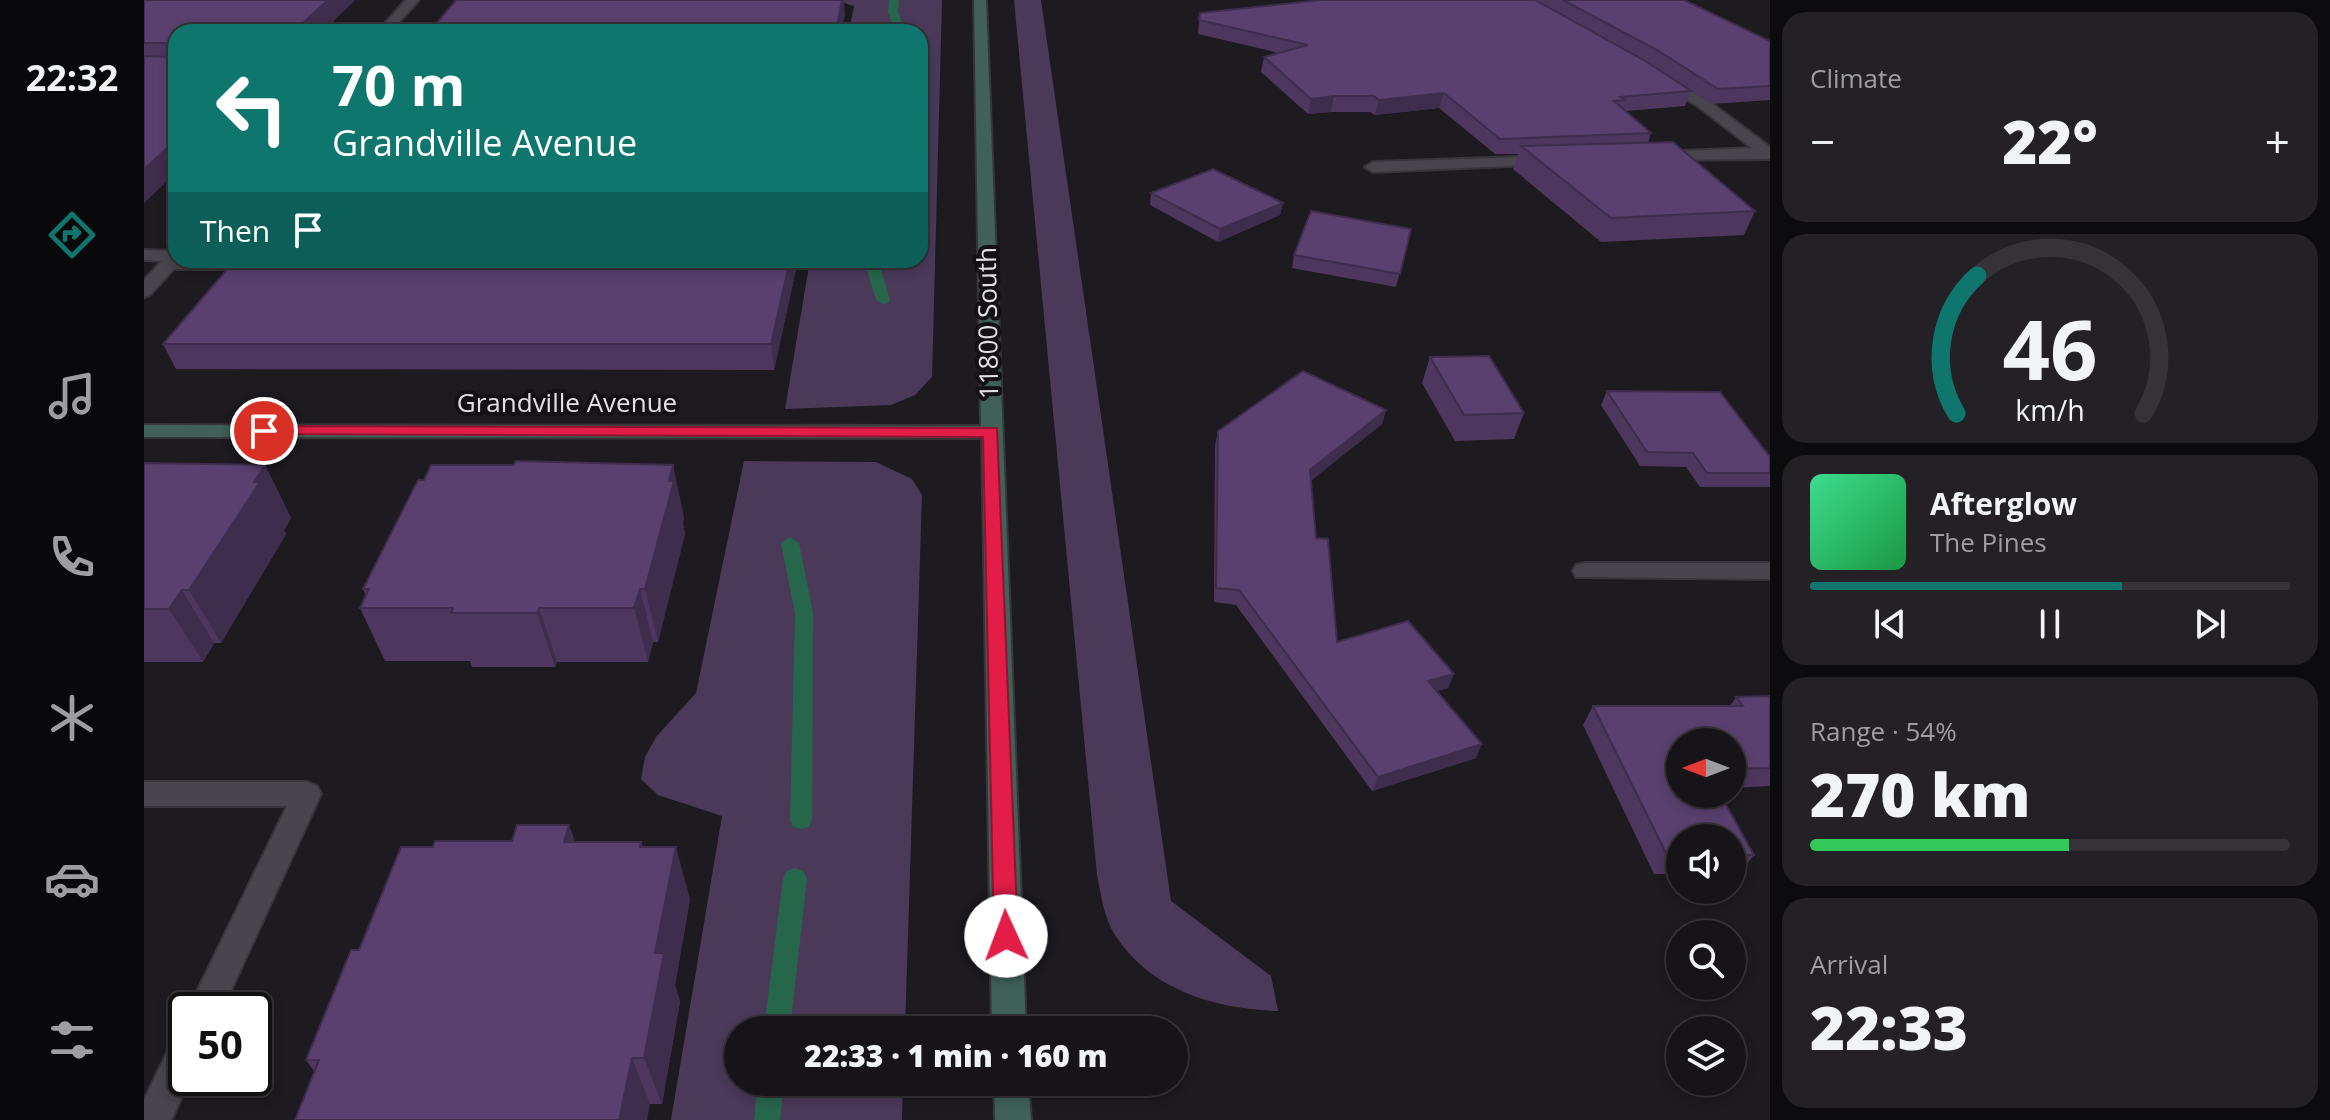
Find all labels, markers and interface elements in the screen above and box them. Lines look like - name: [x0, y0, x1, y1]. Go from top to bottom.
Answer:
- text: 70 m: [332, 46, 466, 122]
- text: 22:32: [26, 53, 118, 102]
- icon: left: [200, 56, 304, 160]
- text: Climate: [1810, 60, 1902, 96]
- text: 22°: [2002, 100, 2098, 182]
- text: −: [1810, 111, 1835, 171]
- text: +: [2265, 111, 2290, 171]
- text: Grandville Avenue: [332, 118, 637, 167]
- icon: directions: [44, 207, 100, 263]
- icon: arrive: [286, 208, 330, 252]
- text: Then: [200, 210, 270, 251]
- street label: 11800 South: [968, 247, 1006, 399]
- text: 46: [2002, 291, 2098, 404]
- icon: music: [44, 368, 100, 424]
- street label: Grandville Avenue: [457, 384, 677, 420]
- text: km/h: [2015, 391, 2085, 430]
- pin: [230, 397, 298, 465]
- icon: arrive: [242, 409, 286, 453]
- text: Afterglow: [1930, 483, 2077, 524]
- text: The Pines: [1930, 524, 2047, 560]
- icon: phone: [44, 529, 100, 585]
- icon: previous: [1868, 602, 1912, 646]
- icon: pause: [2028, 602, 2072, 646]
- icon: next: [2188, 602, 2232, 646]
- icon: climate: [44, 690, 100, 746]
- text: Range · 54%: [1810, 713, 1957, 749]
- north arrow: [1666, 728, 1746, 808]
- map controls: [1666, 728, 1746, 1096]
- text: 270 km: [1810, 753, 2031, 835]
- button: sound: [1666, 824, 1746, 904]
- icon: car: [44, 851, 100, 907]
- position arrow: [964, 894, 1048, 978]
- button: search: [1666, 920, 1746, 1000]
- text: Arrival: [1810, 946, 1888, 982]
- text: 22:33: [1810, 986, 1968, 1068]
- speed limit sign: 50: [168, 992, 272, 1096]
- icon: filters: [44, 1012, 100, 1068]
- button: layers: [1666, 1016, 1746, 1096]
- text: 22:33 · 1 min · 160 m: [804, 1035, 1108, 1076]

